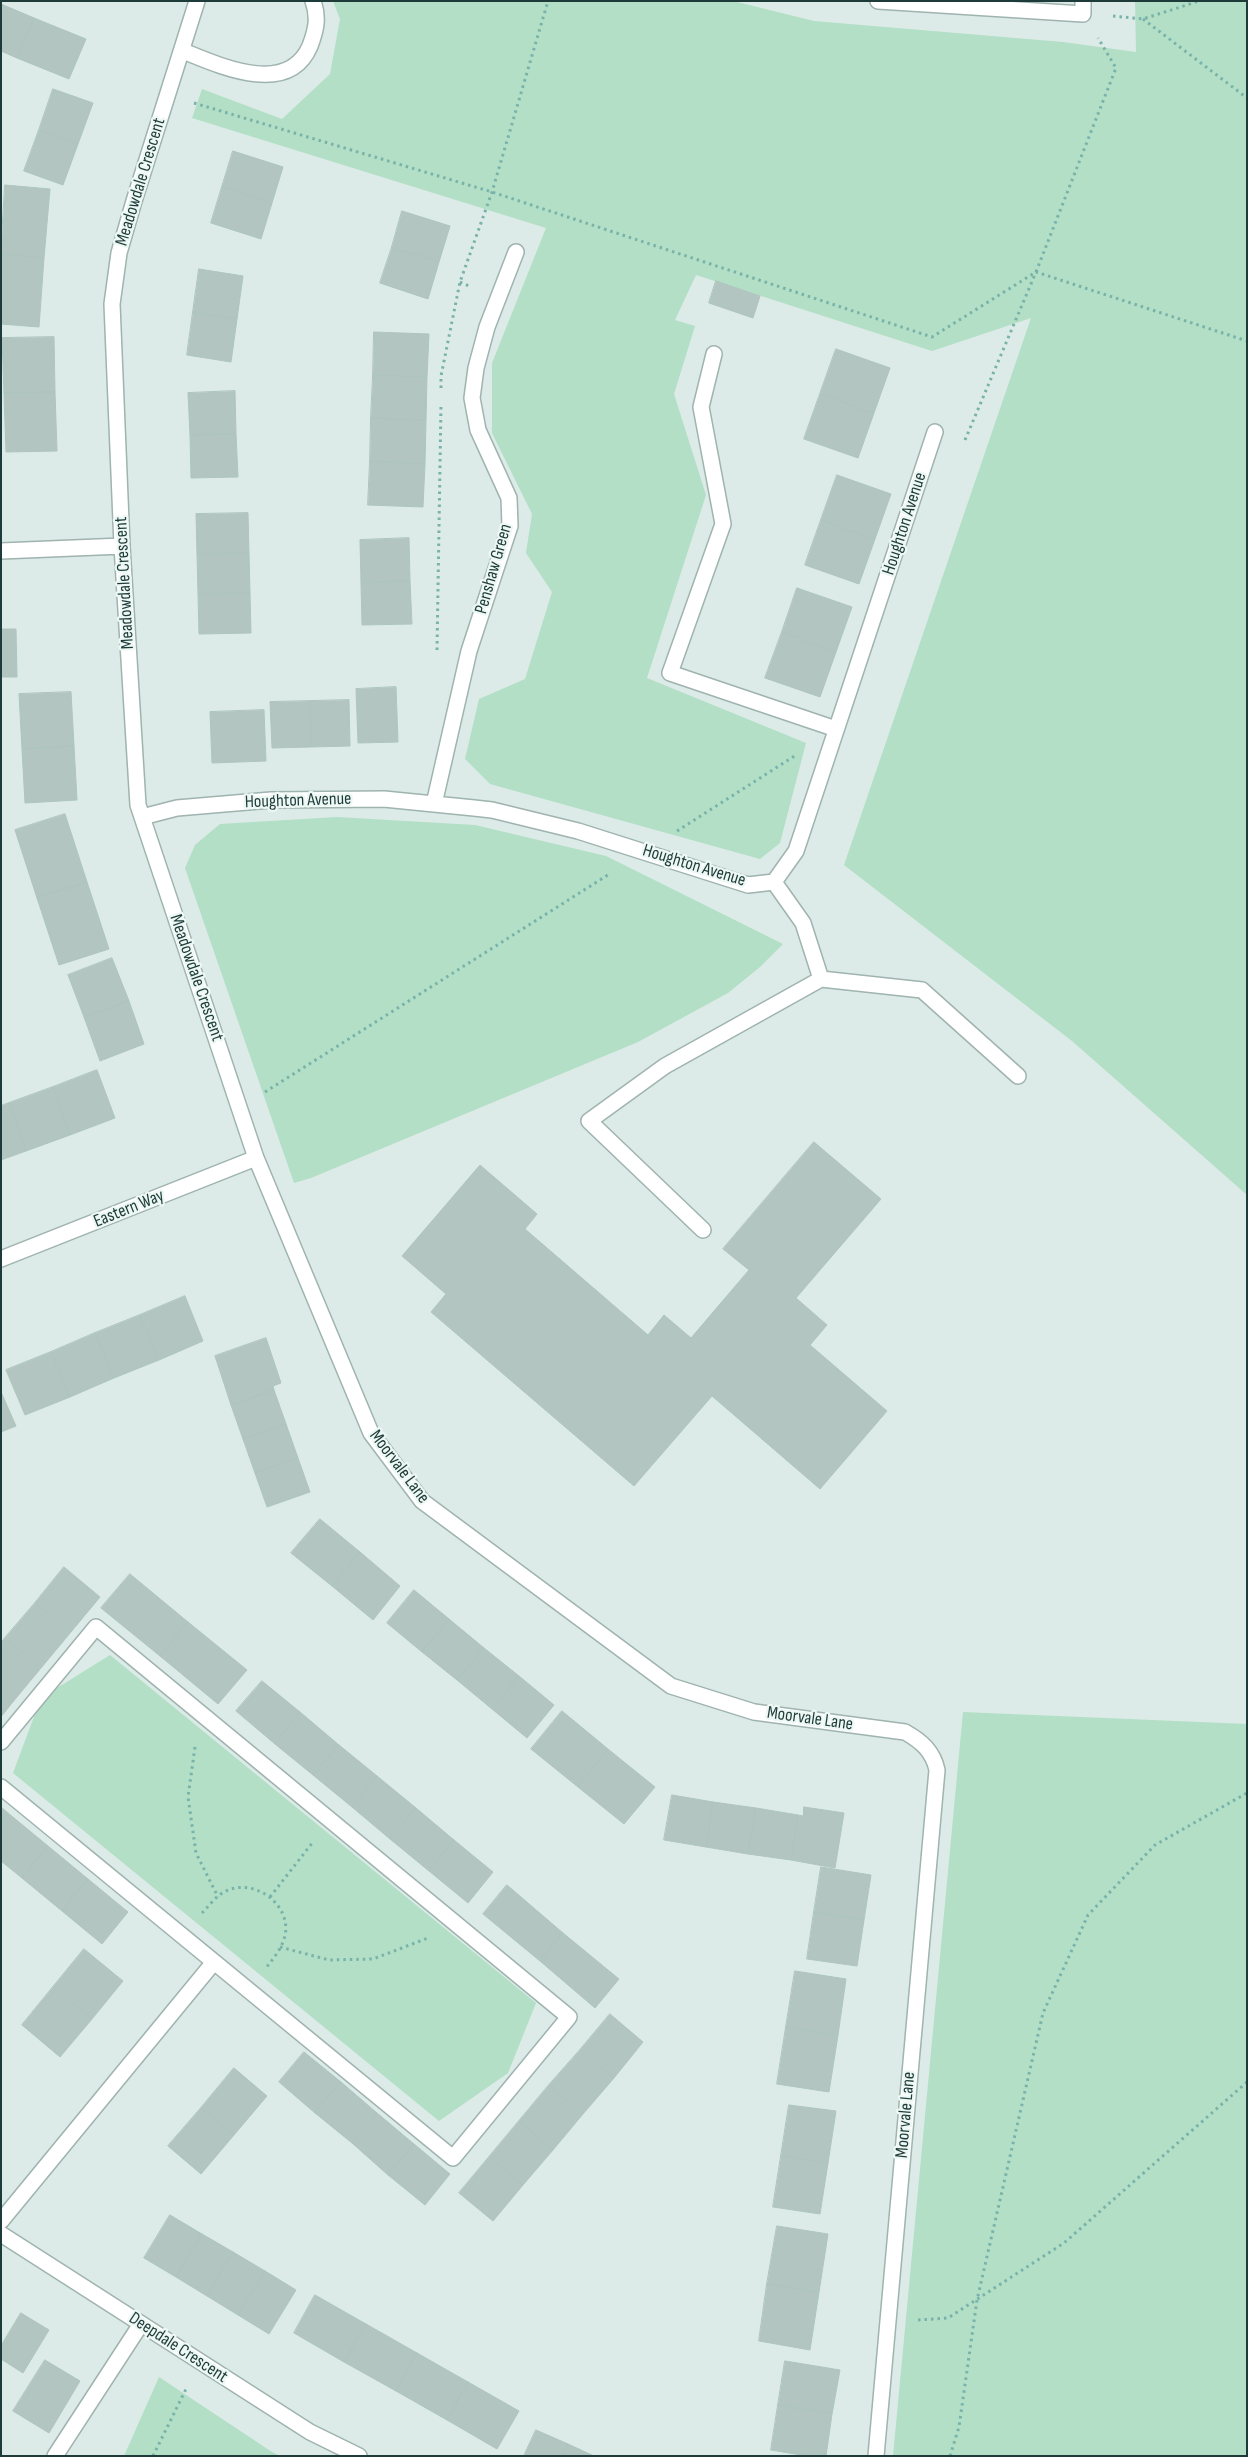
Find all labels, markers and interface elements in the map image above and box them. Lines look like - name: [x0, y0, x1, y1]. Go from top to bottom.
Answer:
- street label: Meadowdale Crescent: [111, 115, 171, 249]
- street label: Houghton Avenue: [878, 470, 932, 578]
- street label: Meadowdale Crescent: [111, 516, 139, 650]
- street label: Penshaw Green: [471, 522, 517, 616]
- street label: Houghton Avenue: [244, 788, 352, 814]
- street label: Houghton Avenue: [640, 840, 748, 892]
- street label: Meadowdale Crescent: [164, 912, 228, 1044]
- street label: Eastern Way: [91, 1185, 167, 1233]
- street label: Moorvale Lane: [364, 1426, 434, 1508]
- street label: Moorvale Lane: [766, 1702, 854, 1736]
- street label: Moorvale Lane: [891, 2071, 921, 2159]
- street label: Deepdale Crescent: [124, 2308, 232, 2388]

